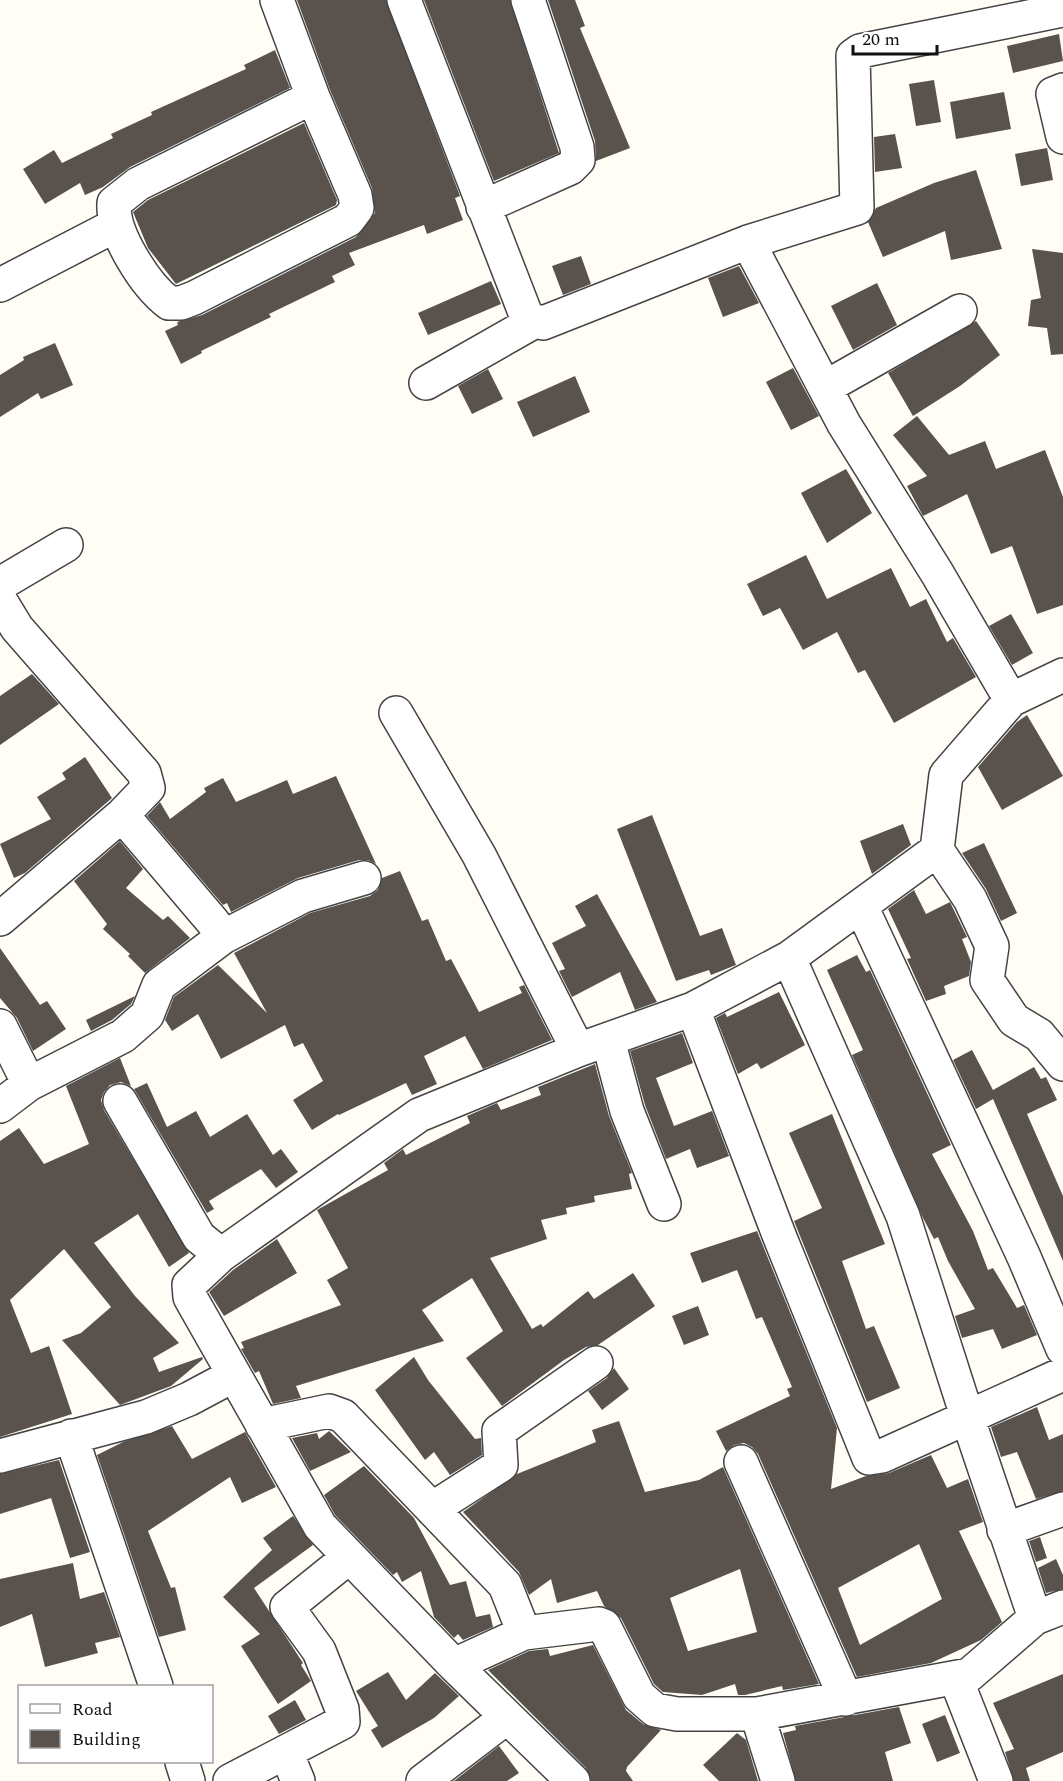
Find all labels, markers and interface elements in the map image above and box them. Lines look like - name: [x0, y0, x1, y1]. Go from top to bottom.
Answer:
- scale bar: [853, 18, 937, 56]
- text: 20 m: [862, 26, 900, 53]
- legend: [18, 1685, 213, 1763]
- text: Road: [72, 1696, 113, 1723]
- text: Building: [72, 1726, 141, 1753]

